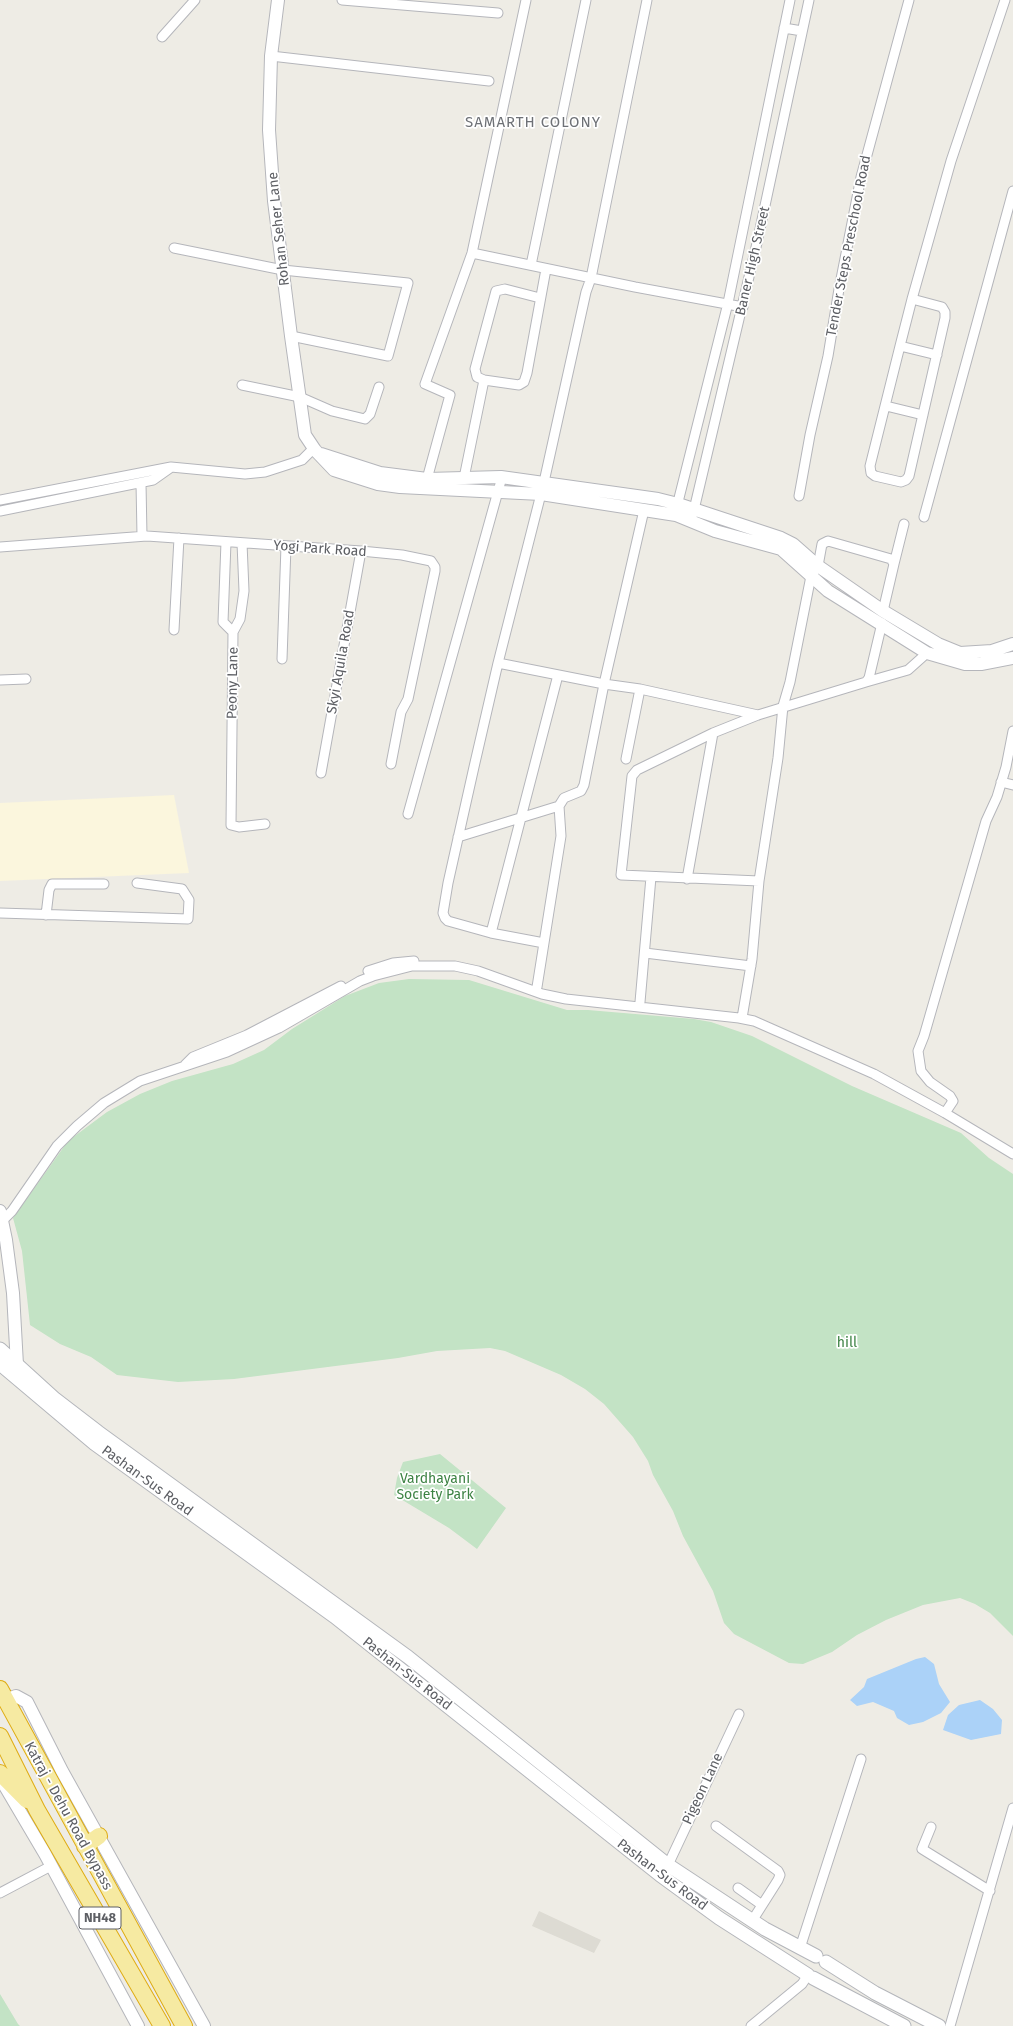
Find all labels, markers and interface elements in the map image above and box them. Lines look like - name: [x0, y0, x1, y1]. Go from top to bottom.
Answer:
- district label: SAMARTH COLONY: [465, 114, 601, 132]
- street label: Tender Steps Preschool Road: [823, 154, 875, 338]
- street label: Rohan Seher Lane: [265, 171, 293, 287]
- street label: Baner High Street: [732, 205, 774, 317]
- street label: Yogi Park Road: [273, 537, 367, 561]
- street label: Skyi Aquila Road: [324, 609, 358, 715]
- street label: Peony Lane: [224, 647, 242, 719]
- park label: hill: [837, 1335, 857, 1351]
- street label: Pashan-Sus Road: [98, 1442, 196, 1520]
- park label: Vardhayani Society Park: [396, 1471, 474, 1504]
- street label: Pashan-Sus Road: [359, 1634, 455, 1714]
- street label: Katraj - Dehu Road Bypass: [20, 1739, 116, 1893]
- street label: Pigeon Lane: [679, 1750, 727, 1828]
- street label: Pashan-Sus Road: [614, 1836, 710, 1914]
- road number: NH48: [79, 1907, 121, 1929]

